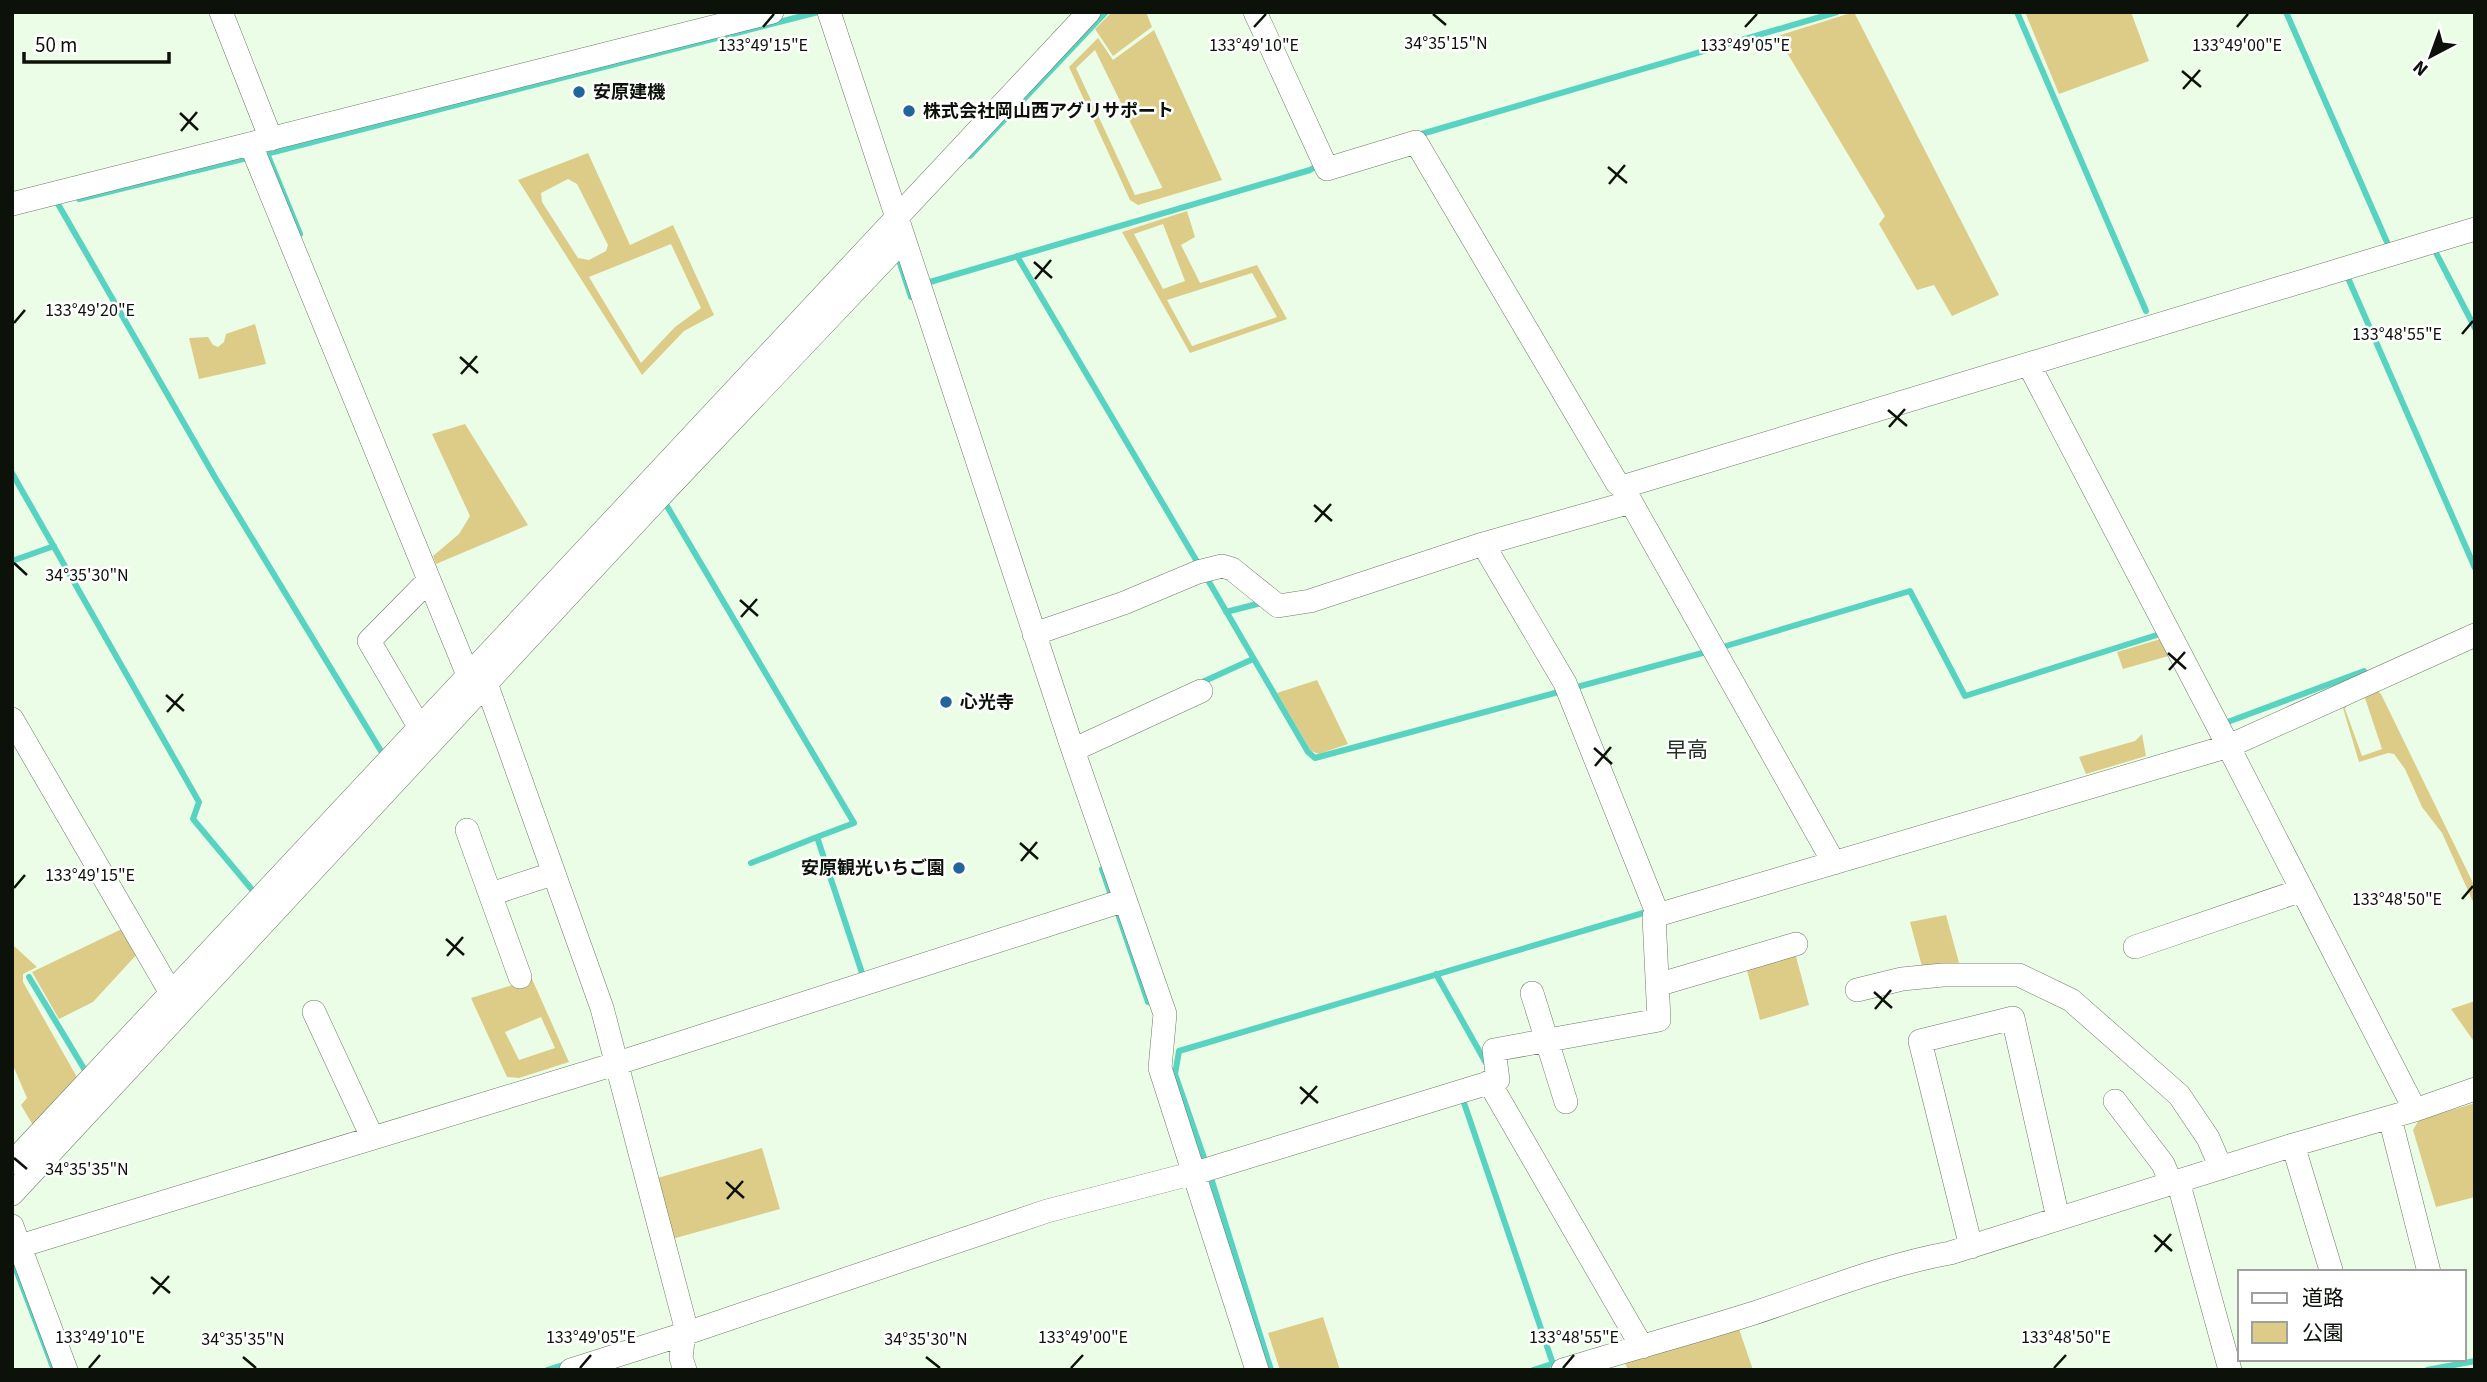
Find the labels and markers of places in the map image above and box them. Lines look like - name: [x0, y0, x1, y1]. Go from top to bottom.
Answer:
- place label: 安原建機: [593, 80, 666, 105]
- marker: 安原建機: [571, 84, 587, 100]
- place label: 株式会社岡山西アグリサポート: [923, 99, 1174, 124]
- marker: 株式会社岡山西アグリサポート: [901, 103, 917, 119]
- place label: 心光寺: [960, 690, 1014, 715]
- marker: 心光寺: [938, 694, 954, 710]
- place label: 安原観光いちご園: [801, 856, 945, 881]
- marker: 安原観光いちご園: [951, 860, 967, 876]

